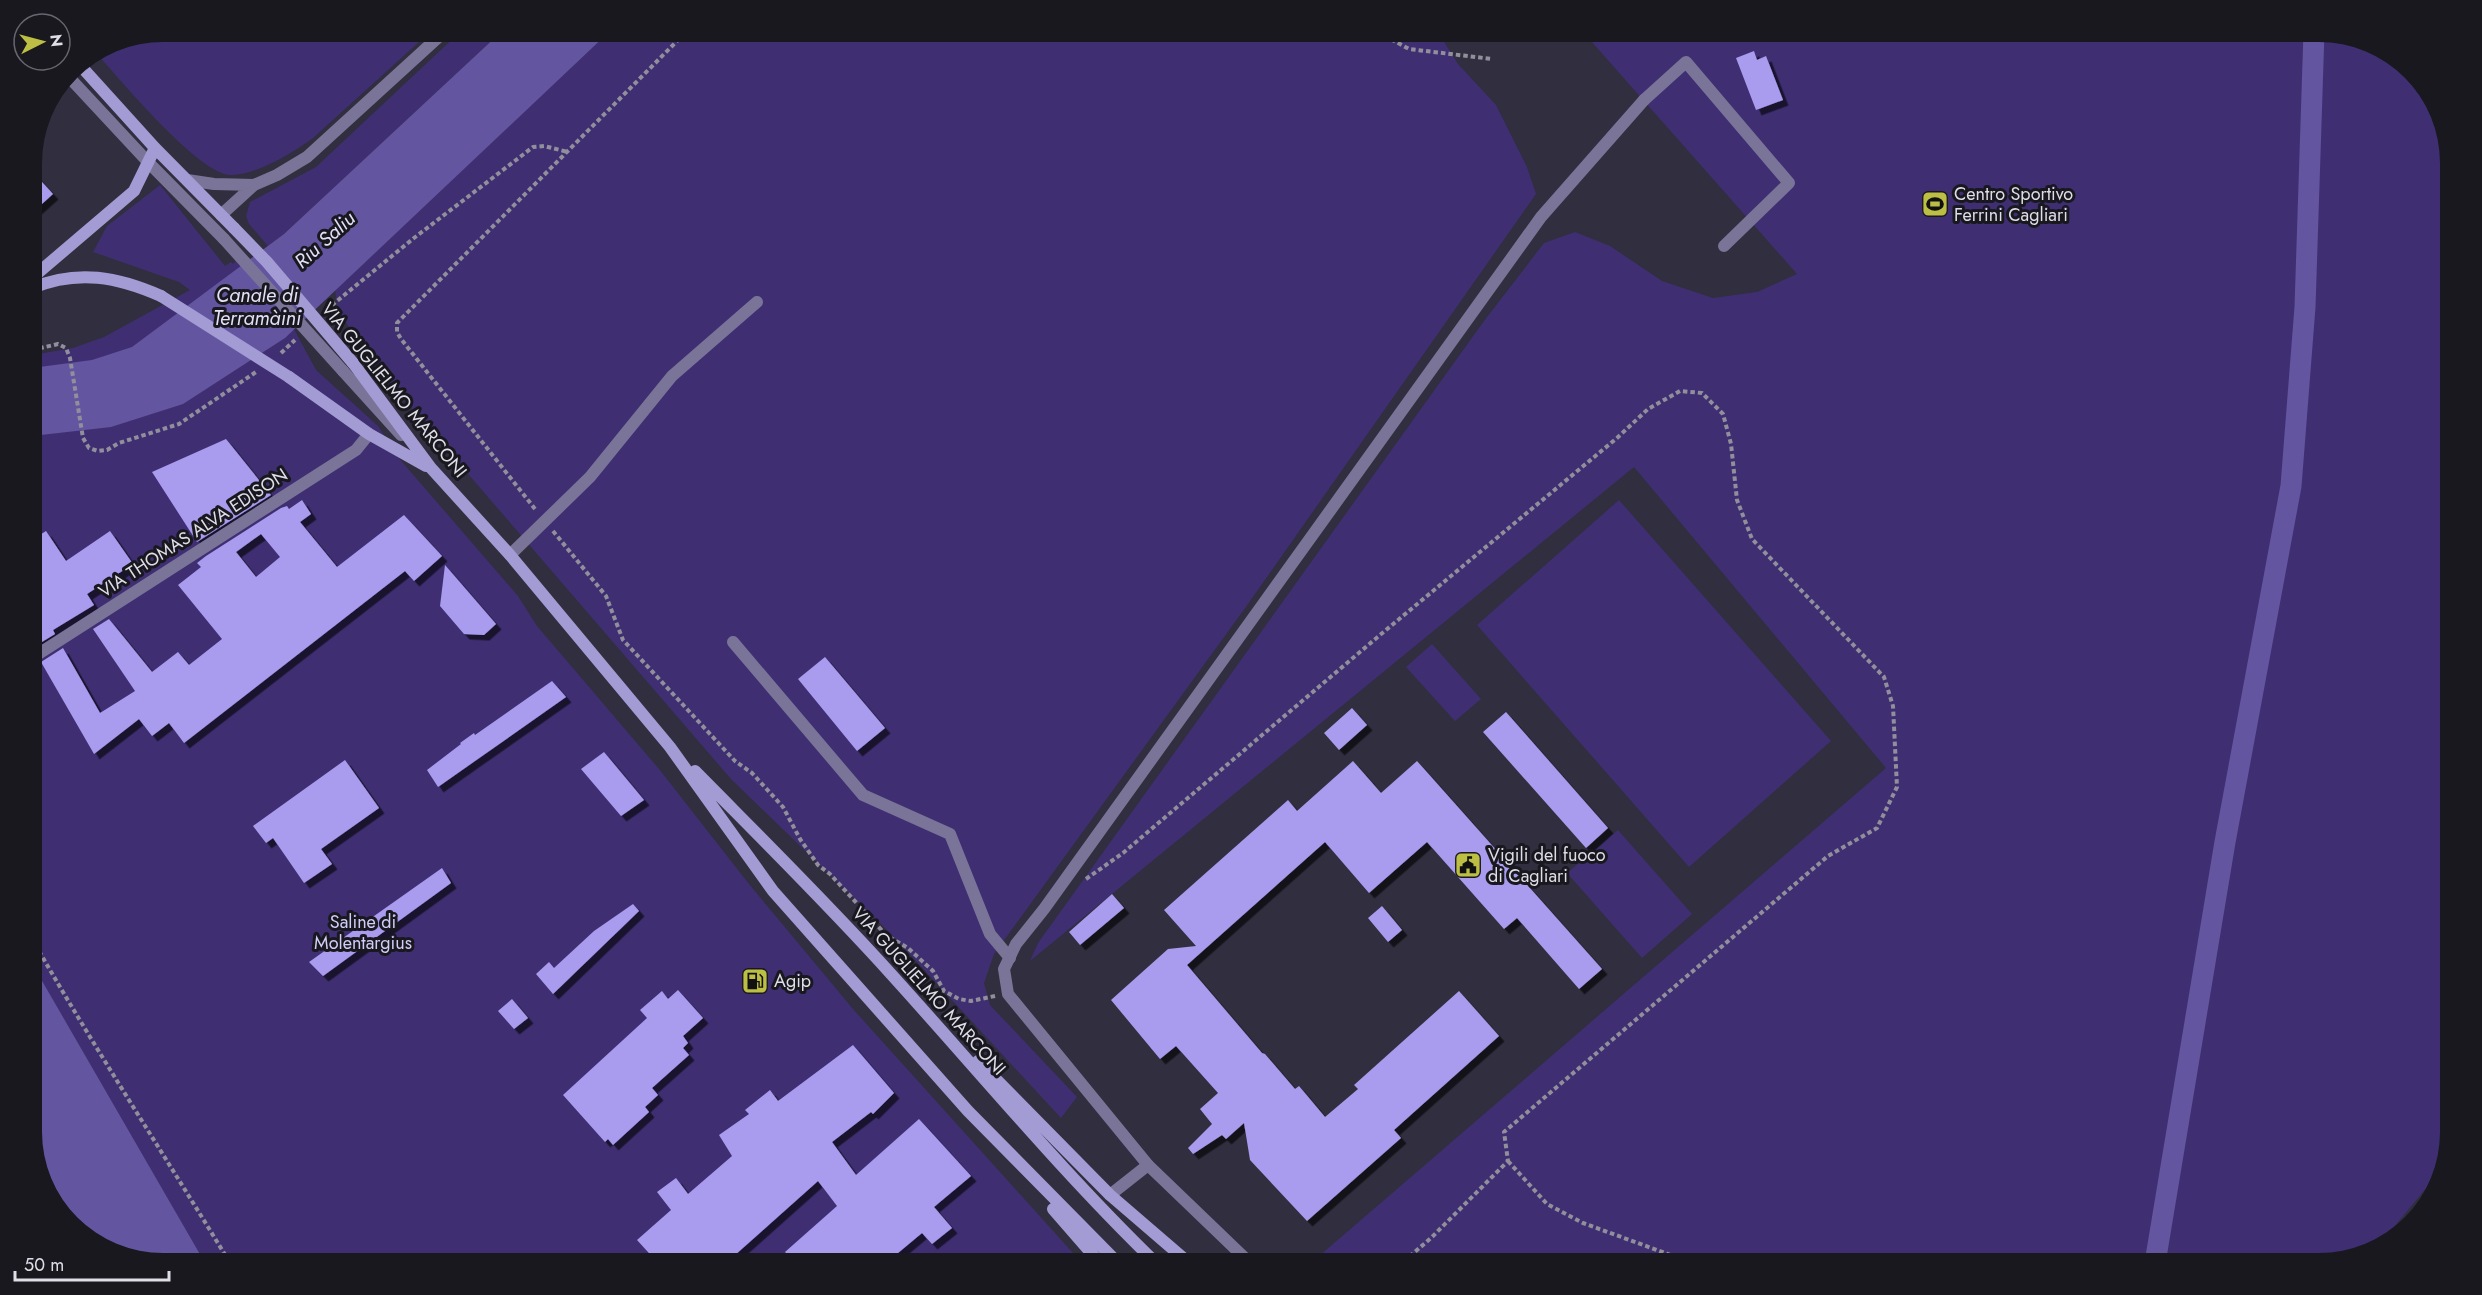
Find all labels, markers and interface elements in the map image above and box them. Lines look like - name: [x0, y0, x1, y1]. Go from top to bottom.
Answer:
- north arrow: [12, 12, 72, 72]
- text: N: [44, 33, 69, 48]
- place label: Centro Sportivo Ferrini Cagliari: [1954, 181, 2073, 228]
- sports icon: Centro Sportivo Ferrini Cagliari: [1920, 189, 1950, 219]
- water label: Riu Saliu: [288, 205, 362, 275]
- water label: Canale di Terramàini: [213, 281, 302, 333]
- street label: VIA GUGLIELMO MARCONI: [315, 297, 473, 483]
- street label: VIA THOMAS ALVA EDISON: [93, 462, 293, 604]
- place label: Vigili del fuoco di Cagliari: [1488, 842, 1606, 889]
- public building icon: Vigili del fuoco di Cagliari: [1453, 850, 1483, 880]
- street label: VIA GUGLIELMO MARCONI: [846, 901, 1012, 1081]
- park label: Saline di Molentargius: [314, 909, 412, 956]
- fuel station icon: Agip: [740, 966, 770, 996]
- place label: Agip: [774, 968, 811, 994]
- scale bar: [15, 1244, 170, 1282]
- text: 50 m: [24, 1252, 64, 1278]

